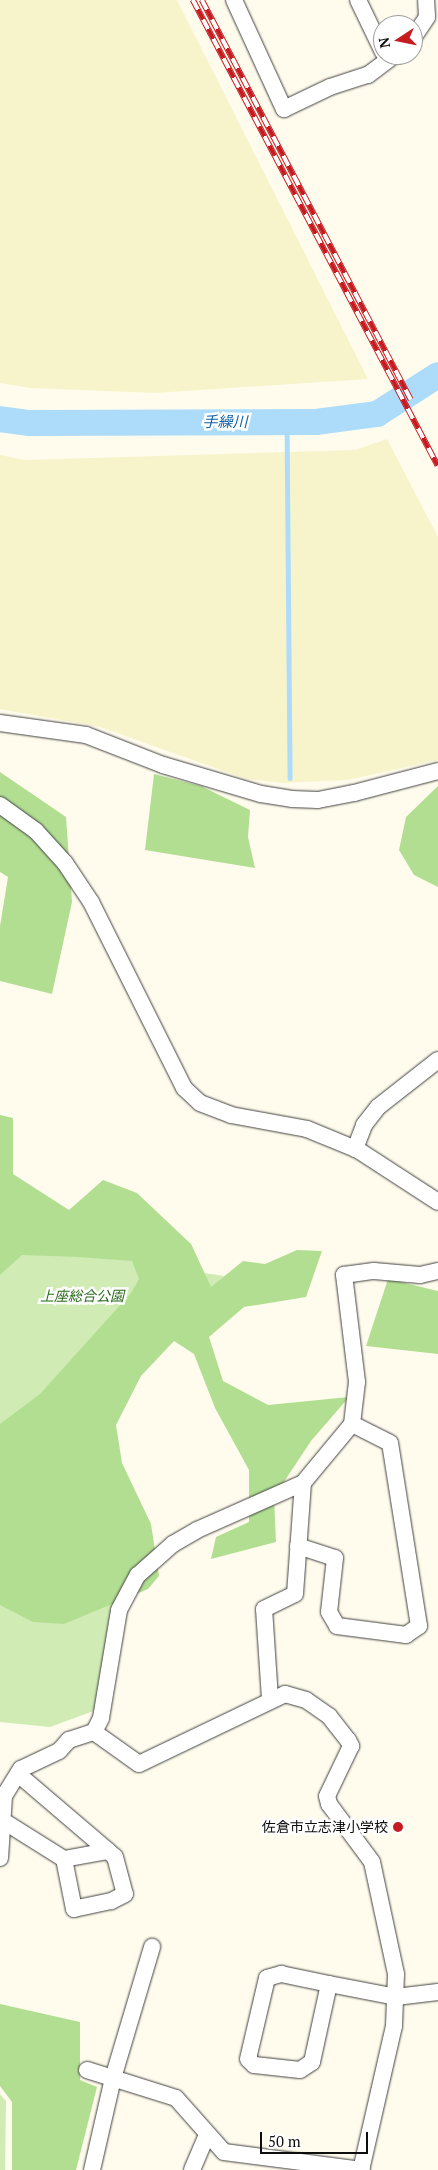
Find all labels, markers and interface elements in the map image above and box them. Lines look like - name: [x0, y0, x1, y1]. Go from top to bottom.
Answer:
- north arrow: [373, 15, 423, 65]
- text: N: [373, 36, 394, 50]
- water label: 手繰川: [203, 413, 247, 431]
- park label: 上座総合公園: [40, 1288, 124, 1304]
- place label: 佐倉市立志津小学校: [262, 1819, 388, 1835]
- marker: 佐倉市立志津小学校: [392, 1821, 404, 1833]
- scale bar: [263, 2122, 370, 2154]
- text: 50 m: [268, 2131, 301, 2151]

